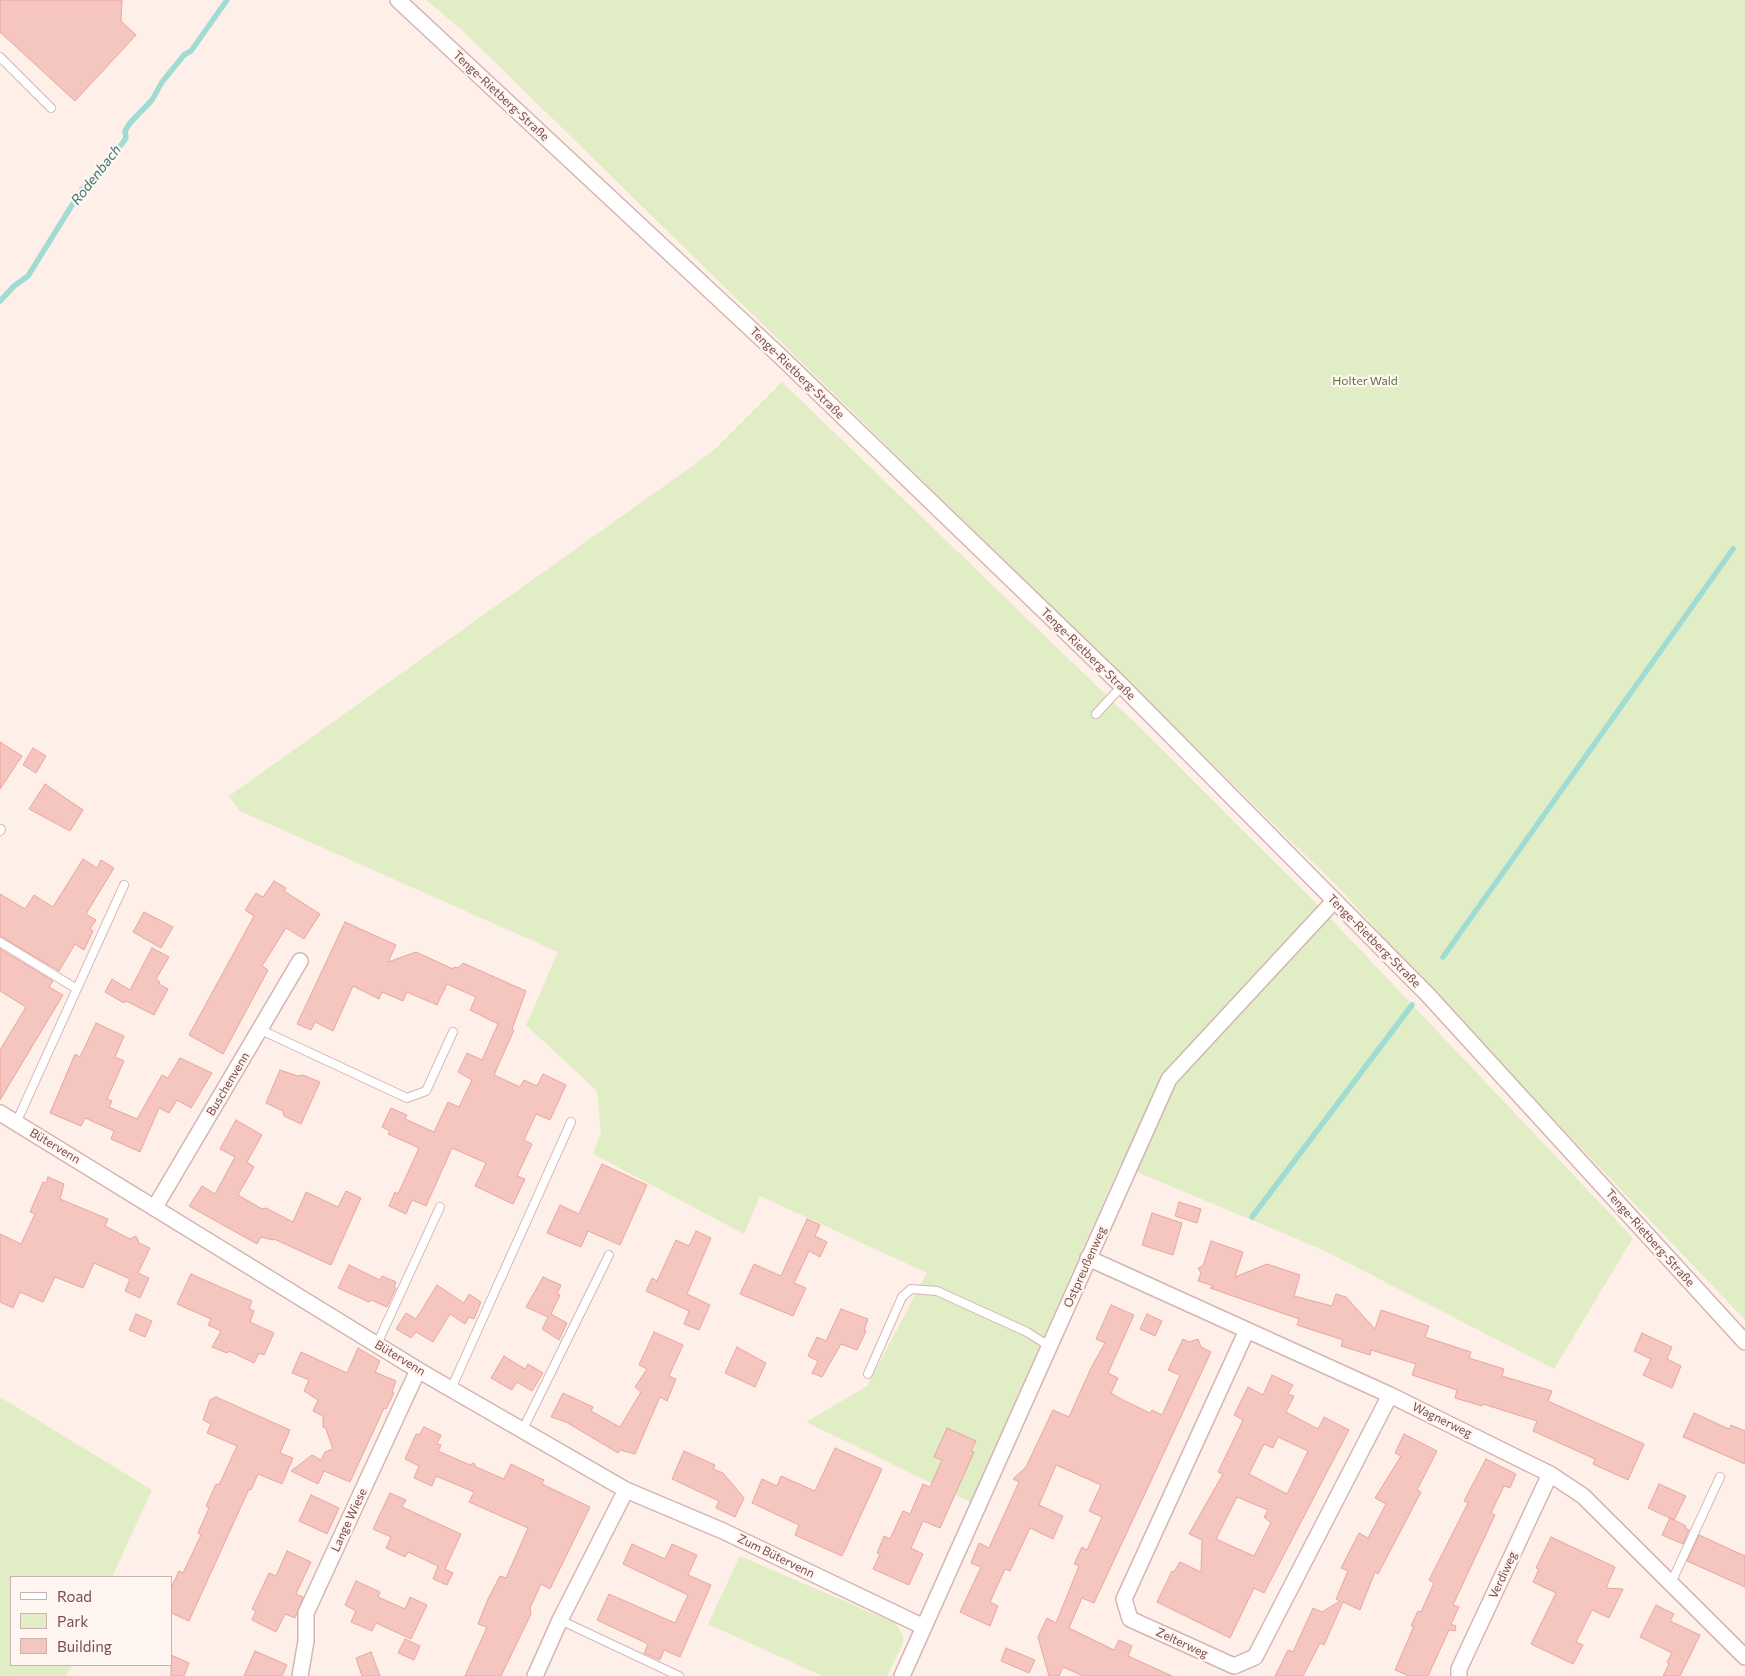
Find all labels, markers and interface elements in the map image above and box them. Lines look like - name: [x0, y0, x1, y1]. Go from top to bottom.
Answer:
- street label: Tenge-Rietberg-Straße: [450, 48, 552, 144]
- water label: Rodenbach: [67, 142, 125, 208]
- street label: Tenge-Rietberg-Straße: [747, 324, 847, 422]
- park label: Holter Wald: [1332, 374, 1398, 388]
- street label: Tenge-Rietberg-Straße: [1038, 605, 1138, 703]
- street label: Tenge-Rietberg-Straße: [1324, 891, 1424, 991]
- street label: Buschenvenn: [203, 1050, 253, 1118]
- street label: Bütervenn: [27, 1125, 83, 1167]
- street label: Tenge-Rietberg-Straße: [1603, 1186, 1697, 1290]
- street label: Ostpreußenweg: [1061, 1224, 1109, 1310]
- street label: Bütervenn: [372, 1337, 428, 1379]
- street label: Wagnerweg: [1410, 1399, 1474, 1441]
- street label: Lange Wiese: [328, 1486, 370, 1554]
- street label: Zum Bütervenn: [735, 1531, 817, 1581]
- street label: Verdiweg: [1486, 1549, 1520, 1601]
- legend: [10, 1576, 172, 1666]
- text: Road: [57, 1587, 92, 1605]
- text: Park: [57, 1612, 88, 1630]
- street label: Zelterweg: [1154, 1625, 1210, 1661]
- text: Building: [57, 1637, 112, 1655]

